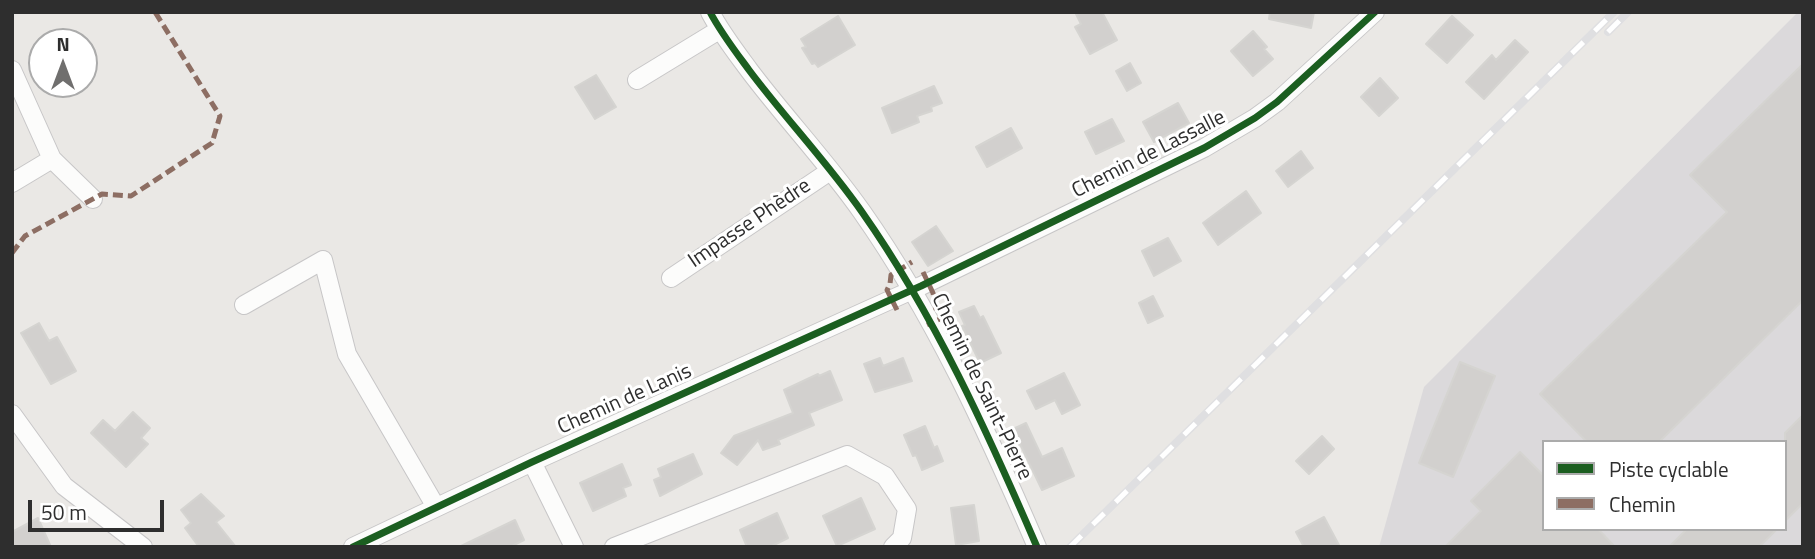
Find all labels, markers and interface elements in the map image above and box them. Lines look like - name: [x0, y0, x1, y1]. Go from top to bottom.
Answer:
- north arrow: [28, 28, 98, 98]
- text: N: [56, 29, 70, 58]
- street label: Chemin de Lassalle: [1068, 105, 1230, 205]
- street label: Impasse Phèdre: [684, 174, 816, 274]
- street label: Chemin de Saint-Pierre: [925, 290, 1037, 484]
- street label: Chemin de Lanis: [554, 359, 696, 441]
- legend: [1542, 440, 1787, 531]
- text: Piste cyclable: [1609, 453, 1729, 485]
- scale bar: [32, 486, 168, 530]
- text: Chemin: [1609, 488, 1676, 520]
- text: 50 m: [41, 496, 87, 528]

